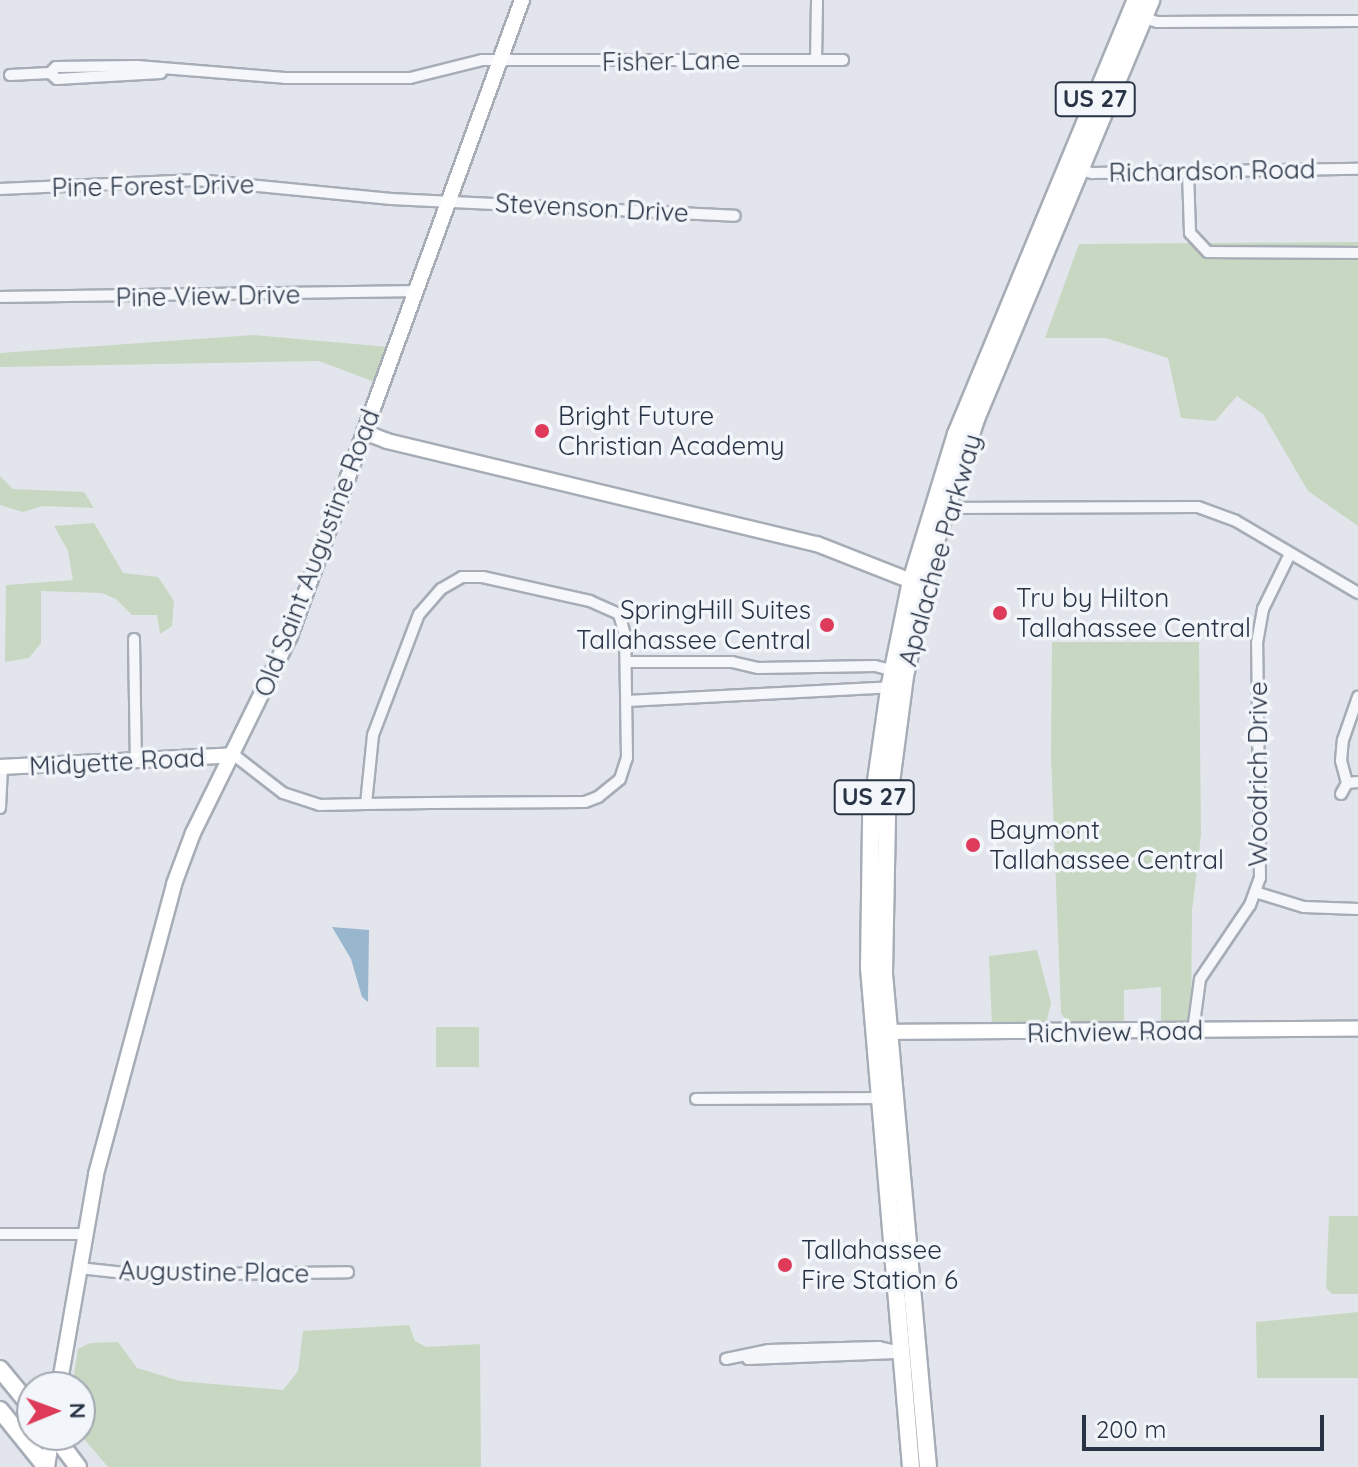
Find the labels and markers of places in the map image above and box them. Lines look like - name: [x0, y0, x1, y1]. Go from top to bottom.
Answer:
- place label: Bright Future Christian Academy: [558, 400, 785, 462]
- marker: Bright Future Christian Academy: [533, 422, 551, 440]
- place label: Tru by Hilton Tallahassee Central: [1016, 582, 1251, 644]
- place label: SpringHill Suites Tallahassee Central: [576, 594, 811, 656]
- marker: Tru by Hilton Tallahassee Central: [991, 604, 1009, 622]
- marker: SpringHill Suites Tallahassee Central: [818, 616, 836, 634]
- place label: Baymont Tallahassee Central: [989, 814, 1224, 876]
- marker: Baymont Tallahassee Central: [964, 836, 982, 854]
- place label: Tallahassee Fire Station 6: [801, 1234, 958, 1296]
- marker: Tallahassee Fire Station 6: [776, 1256, 794, 1274]

